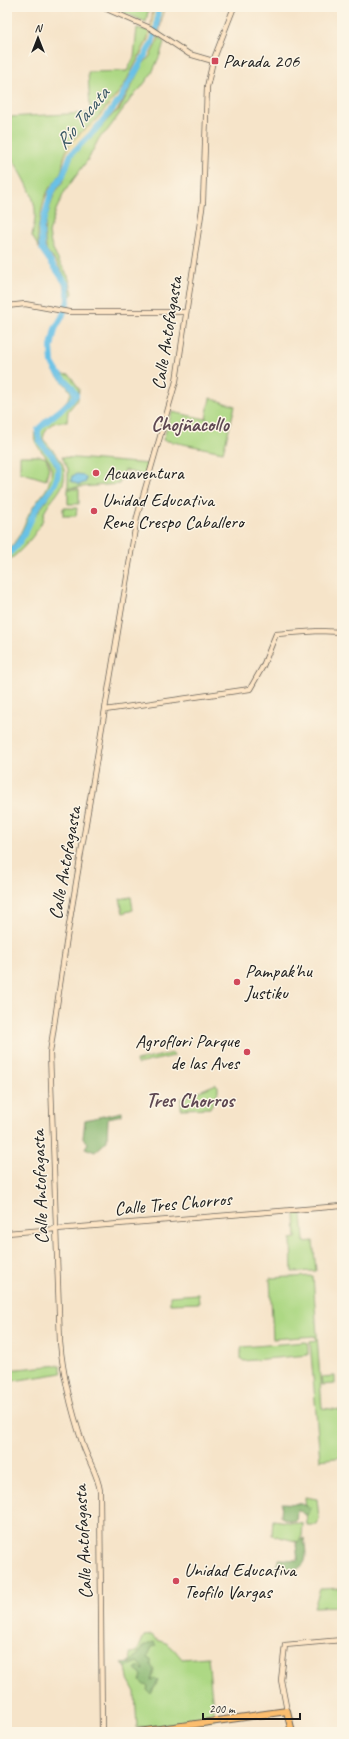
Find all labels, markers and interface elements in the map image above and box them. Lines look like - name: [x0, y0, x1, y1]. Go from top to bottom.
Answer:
- north arrow: [18, 18, 58, 58]
- text: N: [35, 21, 44, 35]
- place label: Parada 206: [223, 49, 301, 73]
- marker: Parada 206: [210, 56, 220, 66]
- water label: Río Tacata: [49, 80, 116, 154]
- street label: Calle Antofagasta: [146, 272, 188, 391]
- district label: Chojñacollo: [151, 412, 230, 437]
- place label: Acuaventura: [104, 461, 185, 485]
- marker: Acuaventura: [91, 468, 101, 478]
- place label: Unidad Educativa Rene Crespo Caballero: [102, 488, 246, 534]
- marker: Unidad Educativa Rene Crespo Caballero: [89, 506, 99, 516]
- street label: Calle Antofagasta: [43, 802, 87, 921]
- place label: Pampak'hu Justiku: [244, 959, 313, 1005]
- marker: Pampak'hu Justiku: [232, 977, 242, 987]
- place label: Agroflori Parque de las Aves: [135, 1029, 241, 1075]
- marker: Agroflori Parque de las Aves: [242, 1047, 252, 1057]
- district label: Tres Chorros: [146, 1088, 236, 1113]
- street label: Calle Antofagasta: [26, 1127, 54, 1245]
- street label: Calle Tres Chorros: [114, 1187, 234, 1221]
- street label: Calle Antofagasta: [68, 1482, 98, 1600]
- place label: Unidad Educativa Teofilo Vargas: [184, 1558, 298, 1604]
- marker: Unidad Educativa Teofilo Vargas: [171, 1576, 181, 1586]
- scale bar: [203, 1695, 300, 1721]
- text: 200 m: [209, 1701, 236, 1717]

